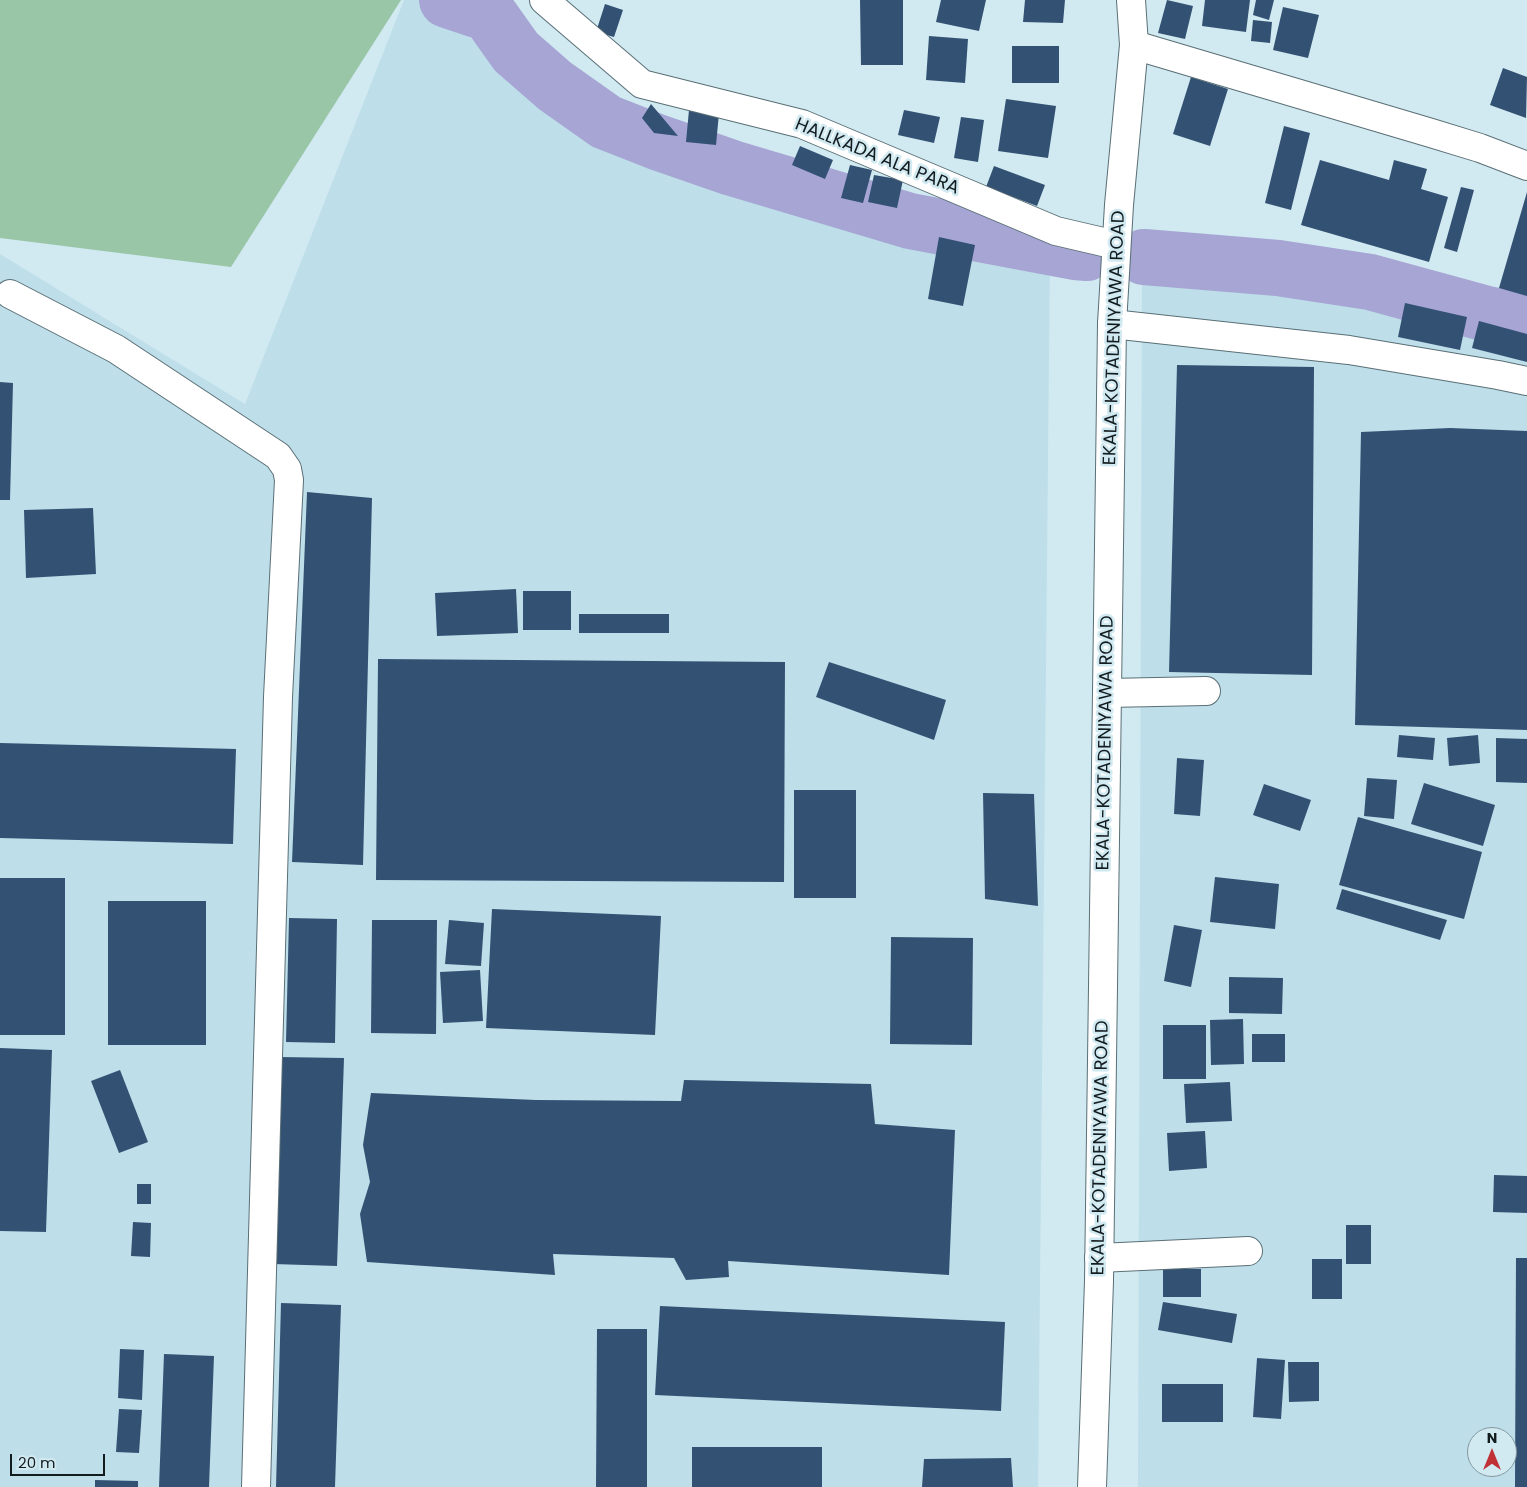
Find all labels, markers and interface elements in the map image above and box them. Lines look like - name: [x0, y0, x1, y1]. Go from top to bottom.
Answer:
- street label: HALLKADA ALA PARA: [792, 114, 962, 200]
- street label: EKALA-KOTADENIYAWA ROAD: [1100, 210, 1130, 466]
- street label: EKALA-KOTADENIYAWA ROAD: [1093, 615, 1119, 871]
- street label: EKALA-KOTADENIYAWA ROAD: [1088, 1020, 1114, 1276]
- north arrow: [1467, 1427, 1517, 1477]
- text: N: [1487, 1428, 1497, 1448]
- scale bar: [12, 1444, 108, 1476]
- text: 20 m: [18, 1452, 56, 1473]

